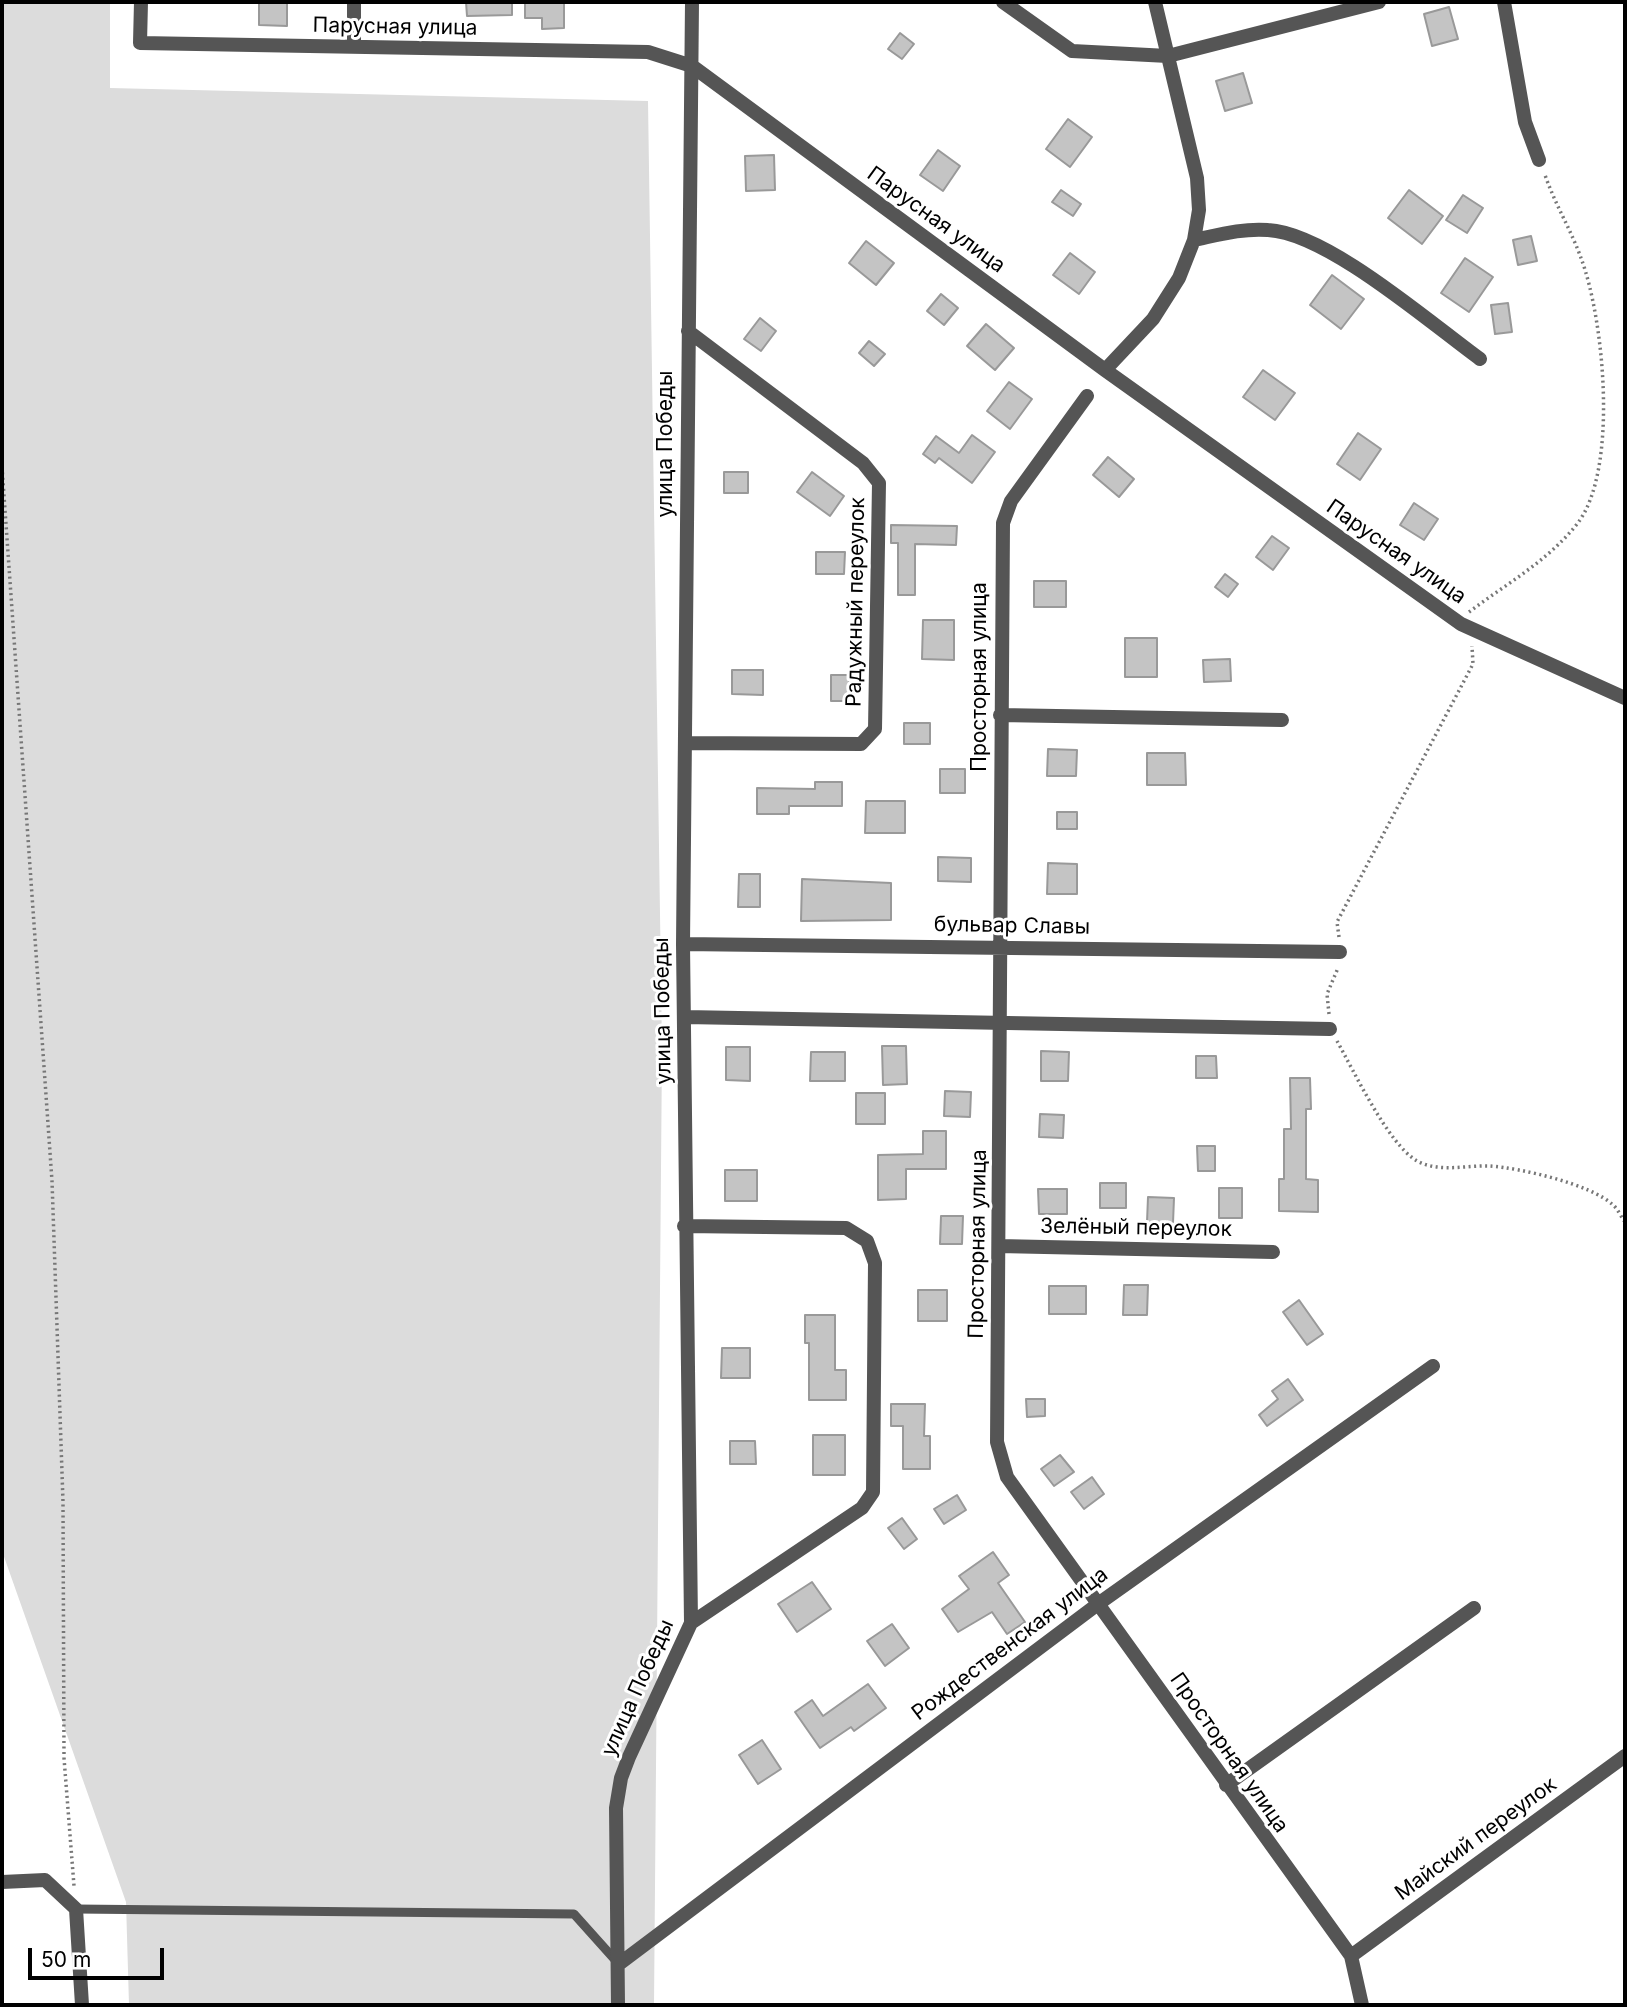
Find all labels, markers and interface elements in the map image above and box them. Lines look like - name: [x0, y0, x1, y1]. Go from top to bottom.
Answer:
- street label: Парусная улица: [312, 13, 478, 41]
- street label: Парусная улица: [862, 161, 1010, 279]
- street label: улица Победы: [653, 370, 679, 518]
- street label: Парусная улица: [1321, 494, 1471, 610]
- street label: Радужный переулок: [842, 497, 870, 707]
- street label: Просторная улица: [967, 582, 993, 772]
- street label: бульвар Славы: [934, 912, 1090, 940]
- street label: улица Победы: [649, 937, 677, 1085]
- street label: Просторная улица: [964, 1149, 992, 1339]
- street label: Зелёный переулок: [1040, 1214, 1232, 1242]
- street label: Рождественская улица: [907, 1562, 1113, 1726]
- street label: улица Победы: [597, 1616, 679, 1760]
- street label: Просторная улица: [1164, 1668, 1294, 1838]
- street label: Майский переулок: [1390, 1772, 1562, 1906]
- scale bar: [32, 1934, 168, 1978]
- text: 50 m: [41, 1947, 91, 1972]

